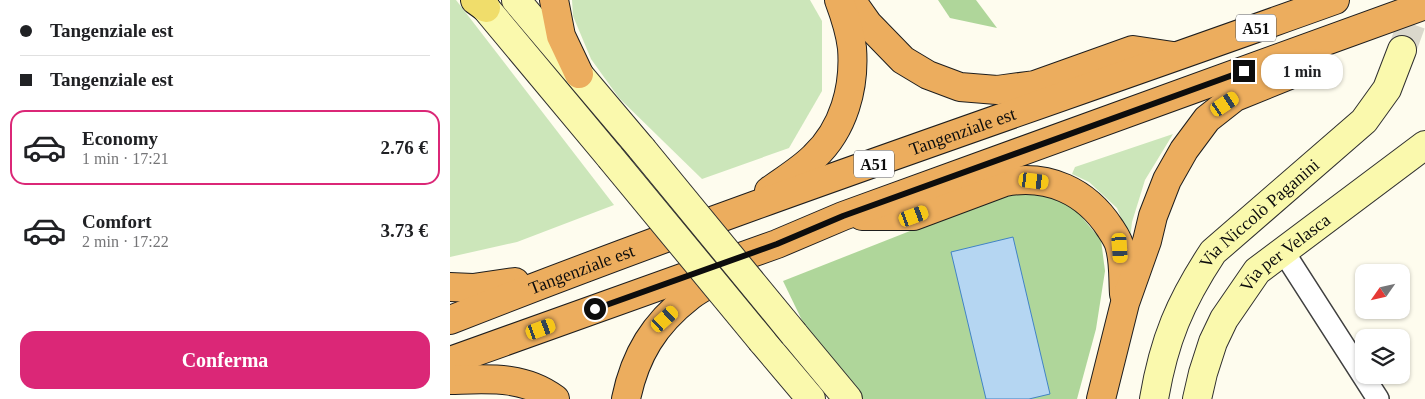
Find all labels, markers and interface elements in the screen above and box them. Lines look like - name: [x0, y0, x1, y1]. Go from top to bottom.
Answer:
- road number: A51: [1236, 14, 1276, 42]
- text: Tangenziale est: [50, 20, 173, 41]
- callout: 1 min: [1262, 54, 1344, 88]
- route end: [1233, 60, 1255, 82]
- text: 1 min: [1283, 63, 1321, 80]
- text: Tangenziale est: [50, 69, 173, 90]
- car: [1208, 89, 1241, 119]
- street label: Tangenziale est: [907, 104, 1018, 159]
- icon: car: [22, 125, 67, 170]
- text: Economy: [82, 128, 158, 149]
- text: 2.76 €: [381, 137, 428, 158]
- text: 1 min · 17:21: [82, 150, 169, 167]
- road number: A51: [854, 150, 894, 178]
- street label: Via Niccolò Paganini: [1195, 155, 1323, 272]
- car: [1018, 172, 1049, 190]
- car: [897, 204, 930, 228]
- icon: car: [22, 208, 67, 253]
- street label: Via per Velasca: [1236, 210, 1334, 295]
- text: Comfort: [82, 211, 152, 232]
- text: 3.73 €: [381, 220, 428, 241]
- text: 2 min · 17:22: [82, 233, 169, 250]
- car: [1111, 233, 1128, 263]
- street label: Tangenziale est: [526, 240, 637, 298]
- north arrow: [1355, 264, 1410, 319]
- map controls: [1355, 264, 1410, 384]
- route start: [584, 298, 606, 320]
- car: [648, 303, 681, 335]
- car: [524, 317, 557, 341]
- button: layers: [1355, 329, 1410, 384]
- button: Conferma: [20, 331, 430, 389]

